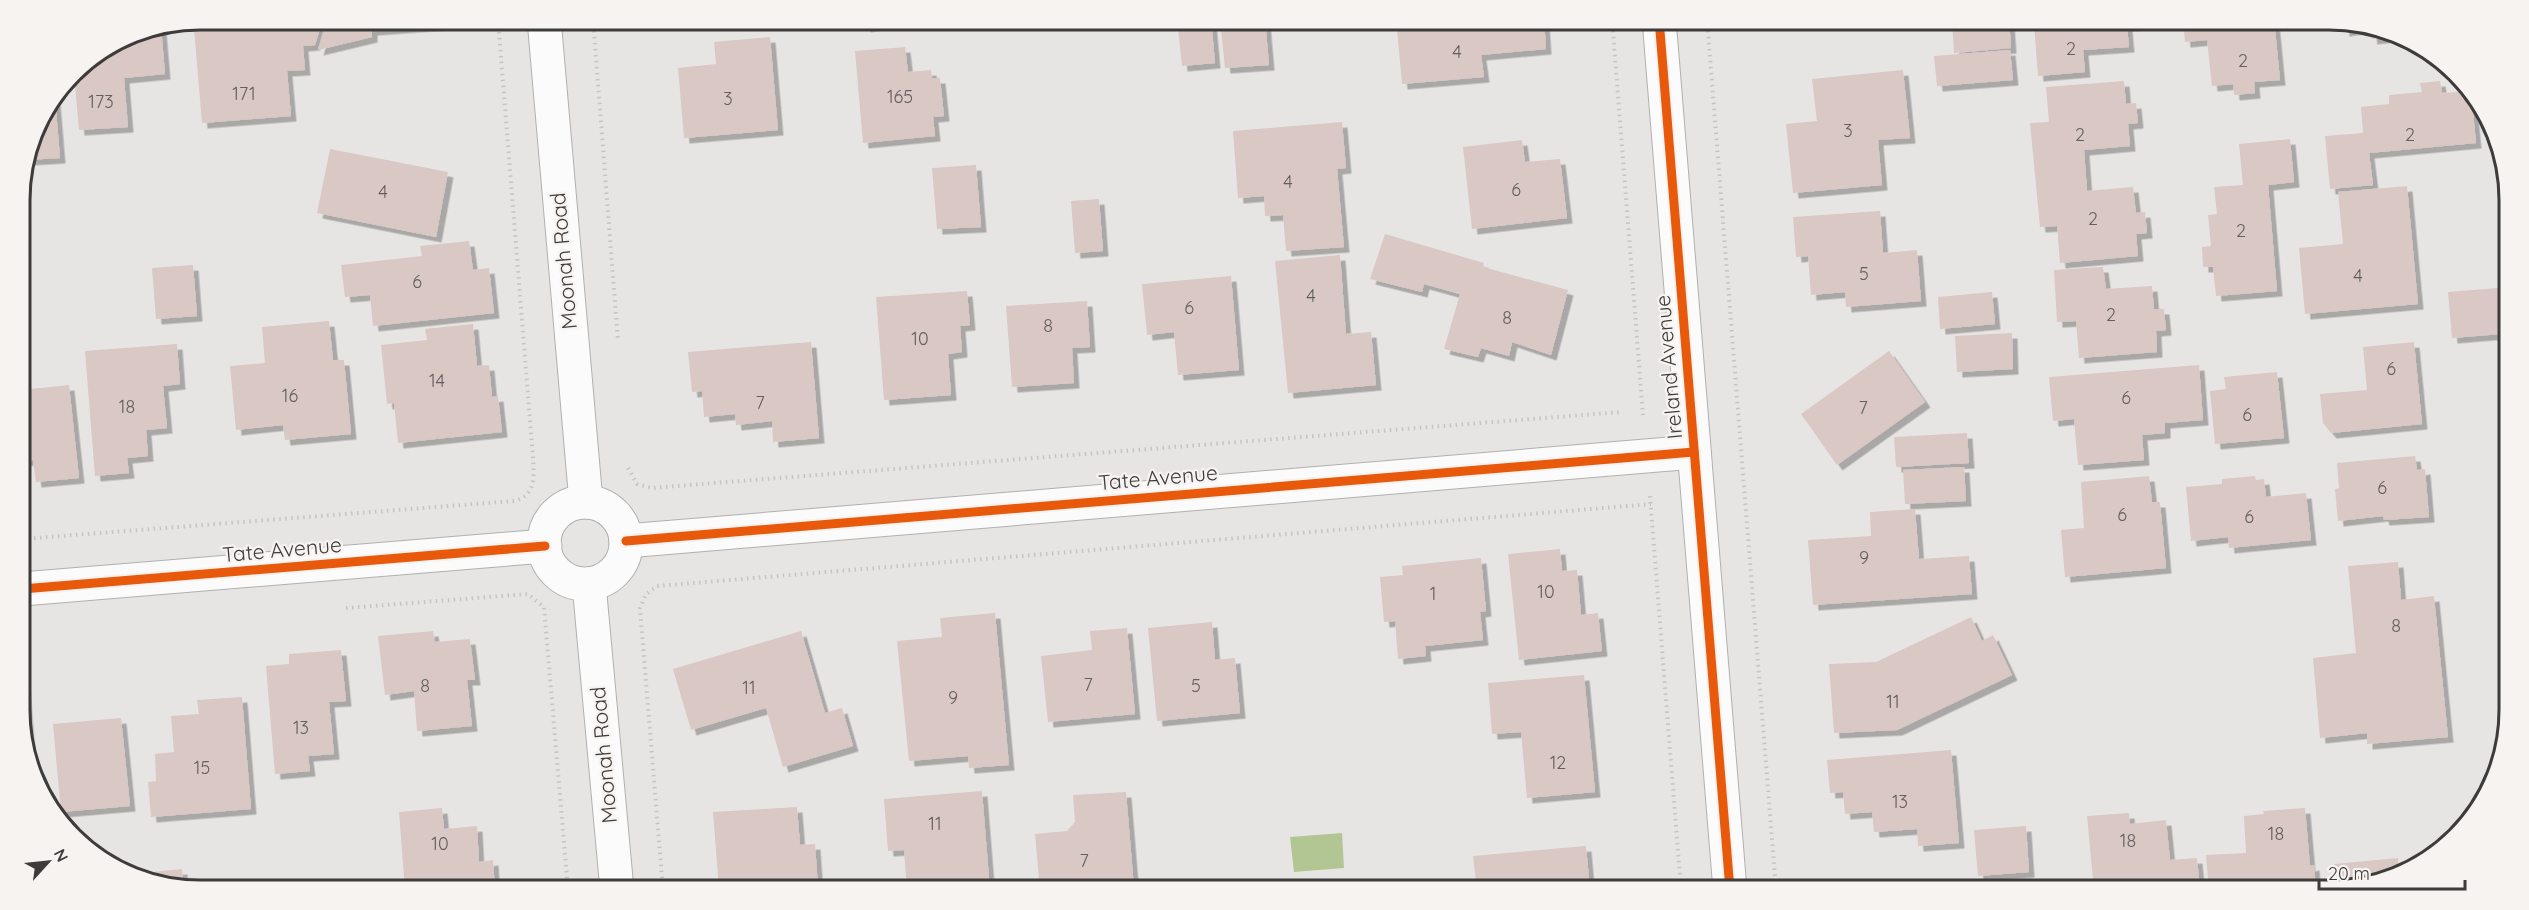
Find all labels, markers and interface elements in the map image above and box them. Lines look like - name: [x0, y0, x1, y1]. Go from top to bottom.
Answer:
- house number: 2: [2066, 37, 2076, 60]
- house number: 4: [1452, 40, 1462, 63]
- house number: 2: [2238, 49, 2248, 72]
- house number: 171: [232, 82, 256, 105]
- house number: 165: [887, 85, 913, 108]
- house number: 3: [723, 87, 733, 110]
- house number: 173: [88, 90, 114, 113]
- house number: 3: [1843, 119, 1853, 142]
- house number: 2: [2075, 123, 2085, 146]
- house number: 2: [2405, 123, 2415, 146]
- house number: 4: [1283, 170, 1293, 193]
- house number: 6: [1511, 178, 1521, 201]
- house number: 4: [378, 180, 388, 203]
- street label: Moonah Road: [544, 192, 582, 331]
- house number: 2: [2088, 207, 2098, 230]
- house number: 2: [2236, 219, 2246, 242]
- house number: 5: [1859, 262, 1869, 285]
- house number: 4: [2353, 264, 2363, 287]
- house number: 6: [412, 270, 422, 293]
- house number: 4: [1306, 284, 1316, 307]
- street label: Ireland Avenue: [1649, 294, 1687, 440]
- house number: 6: [1184, 296, 1194, 319]
- house number: 2: [2106, 303, 2116, 326]
- house number: 8: [1502, 306, 1512, 329]
- house number: 8: [1043, 314, 1053, 337]
- house number: 10: [911, 327, 929, 350]
- house number: 6: [2386, 357, 2396, 380]
- house number: 14: [429, 369, 445, 392]
- house number: 16: [282, 384, 298, 407]
- house number: 6: [2121, 386, 2131, 409]
- house number: 7: [755, 391, 765, 414]
- house number: 18: [119, 395, 135, 418]
- house number: 7: [1858, 396, 1868, 419]
- house number: 6: [2242, 403, 2252, 426]
- street label: Tate Avenue: [1097, 459, 1219, 495]
- house number: 6: [2377, 476, 2387, 499]
- house number: 6: [2117, 503, 2127, 526]
- house number: 6: [2244, 505, 2254, 528]
- street label: Tate Avenue: [221, 531, 343, 567]
- house number: 9: [1859, 546, 1869, 569]
- house number: 10: [1537, 580, 1555, 603]
- house number: 1: [1430, 582, 1436, 605]
- house number: 8: [2391, 614, 2401, 637]
- house number: 7: [1083, 673, 1093, 696]
- house number: 8: [420, 674, 430, 697]
- house number: 5: [1191, 674, 1201, 697]
- house number: 11: [742, 676, 756, 699]
- street label: Moonah Road: [584, 686, 622, 825]
- house number: 9: [948, 686, 958, 709]
- house number: 11: [1886, 690, 1900, 713]
- house number: 13: [293, 716, 309, 739]
- house number: 12: [1550, 751, 1566, 774]
- house number: 15: [194, 756, 210, 779]
- house number: 13: [1892, 790, 1908, 813]
- house number: 11: [928, 812, 942, 835]
- house number: 18: [2268, 822, 2284, 845]
- house number: 18: [2120, 829, 2136, 852]
- north arrow: [18, 832, 78, 892]
- house number: 10: [431, 832, 449, 855]
- text: N: [50, 845, 73, 865]
- house number: 7: [1079, 849, 1089, 872]
- scale bar: [2319, 853, 2464, 891]
- text: 20 m: [2328, 862, 2370, 885]

